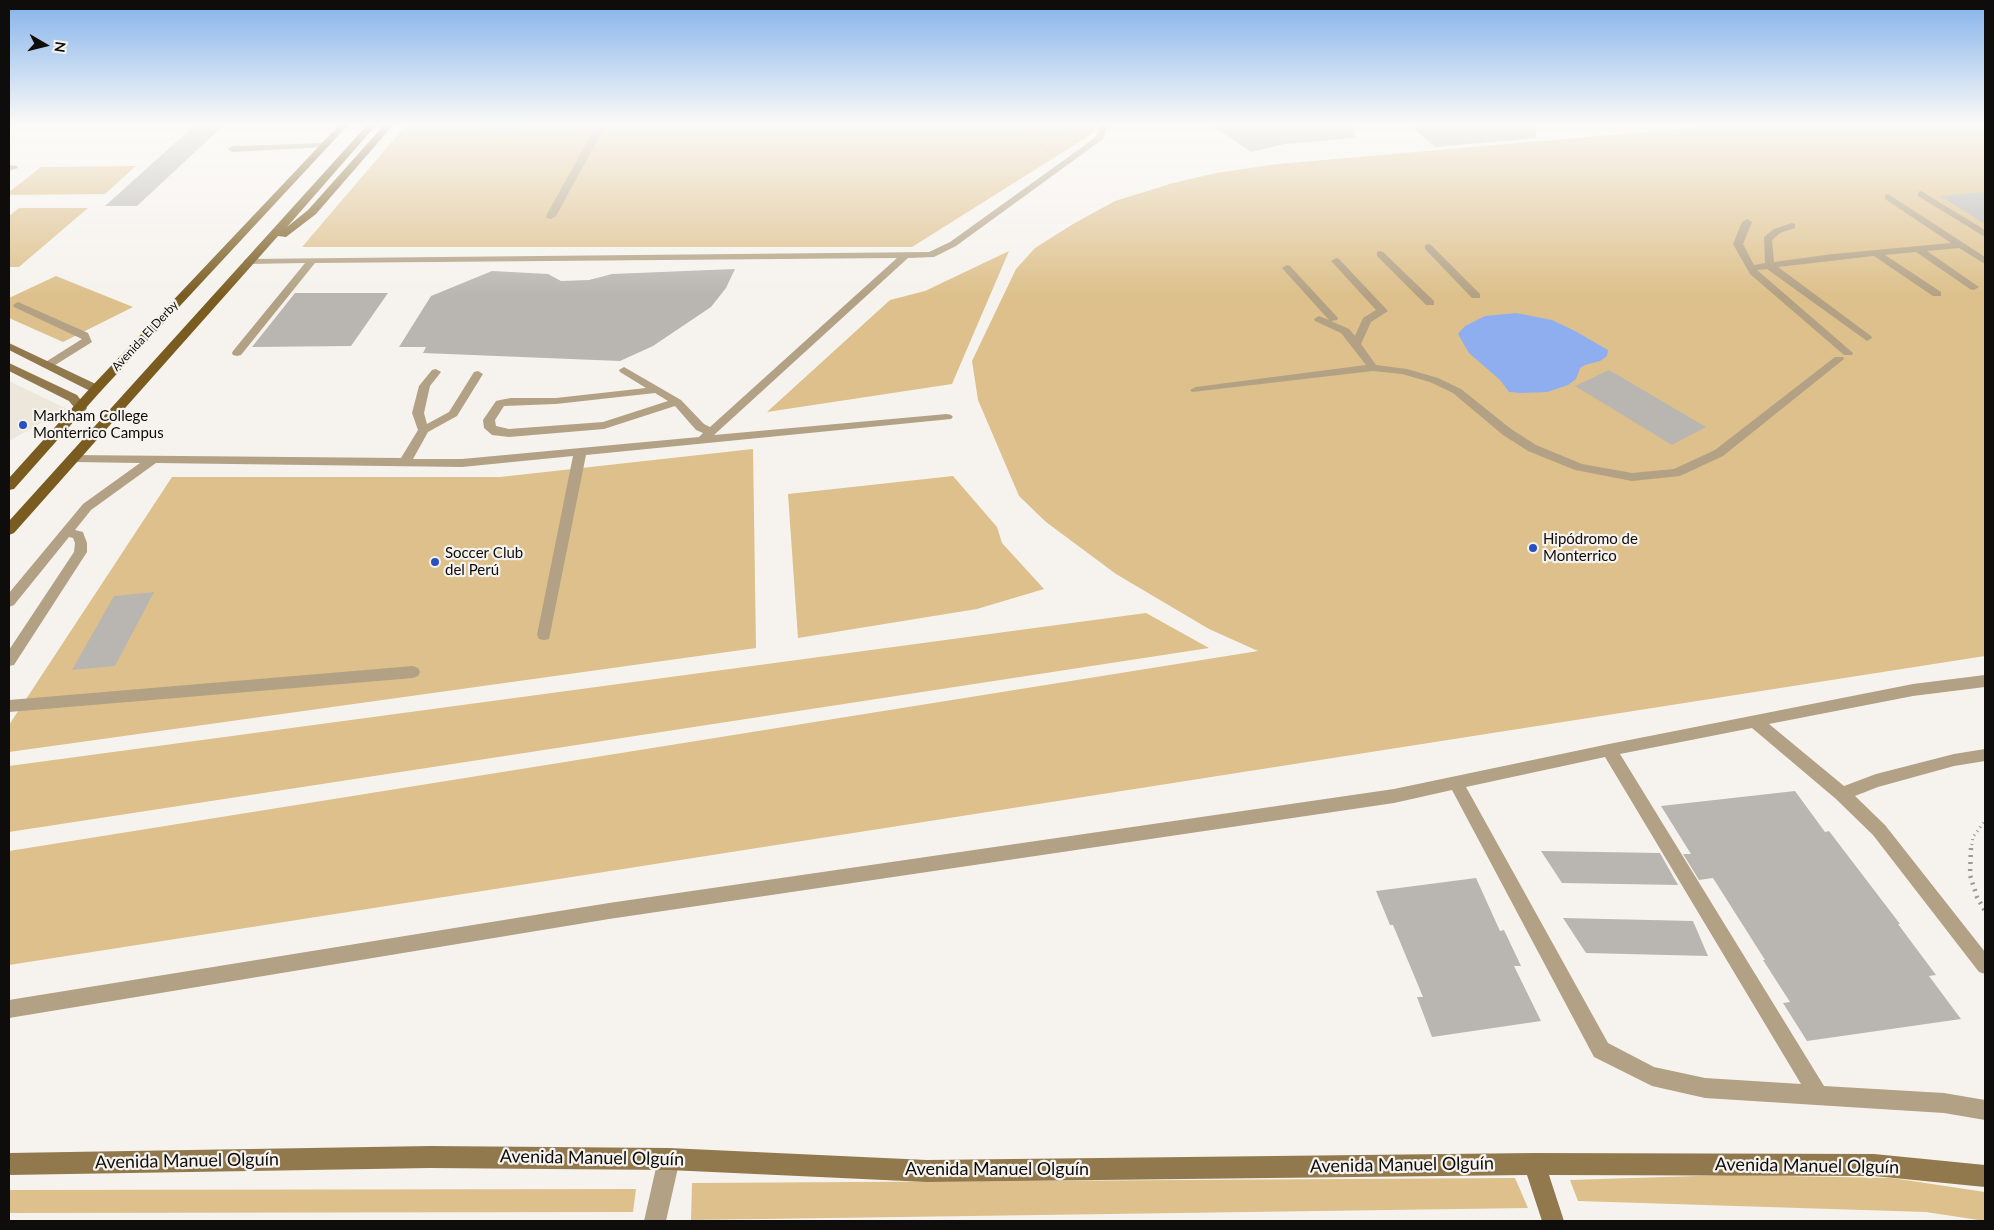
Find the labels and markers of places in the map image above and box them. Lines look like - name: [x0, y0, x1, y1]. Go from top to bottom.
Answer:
- place label: Markham College Monterrico Campus: [33, 407, 164, 442]
- marker: Markham College Monterrico Campus: [17, 419, 29, 431]
- place label: Hipódromo de Monterrico: [1543, 530, 1638, 565]
- marker: Hipódromo de Monterrico: [1527, 542, 1539, 554]
- place label: Soccer Club del Perú: [445, 544, 523, 579]
- marker: Soccer Club del Perú: [429, 556, 441, 568]

